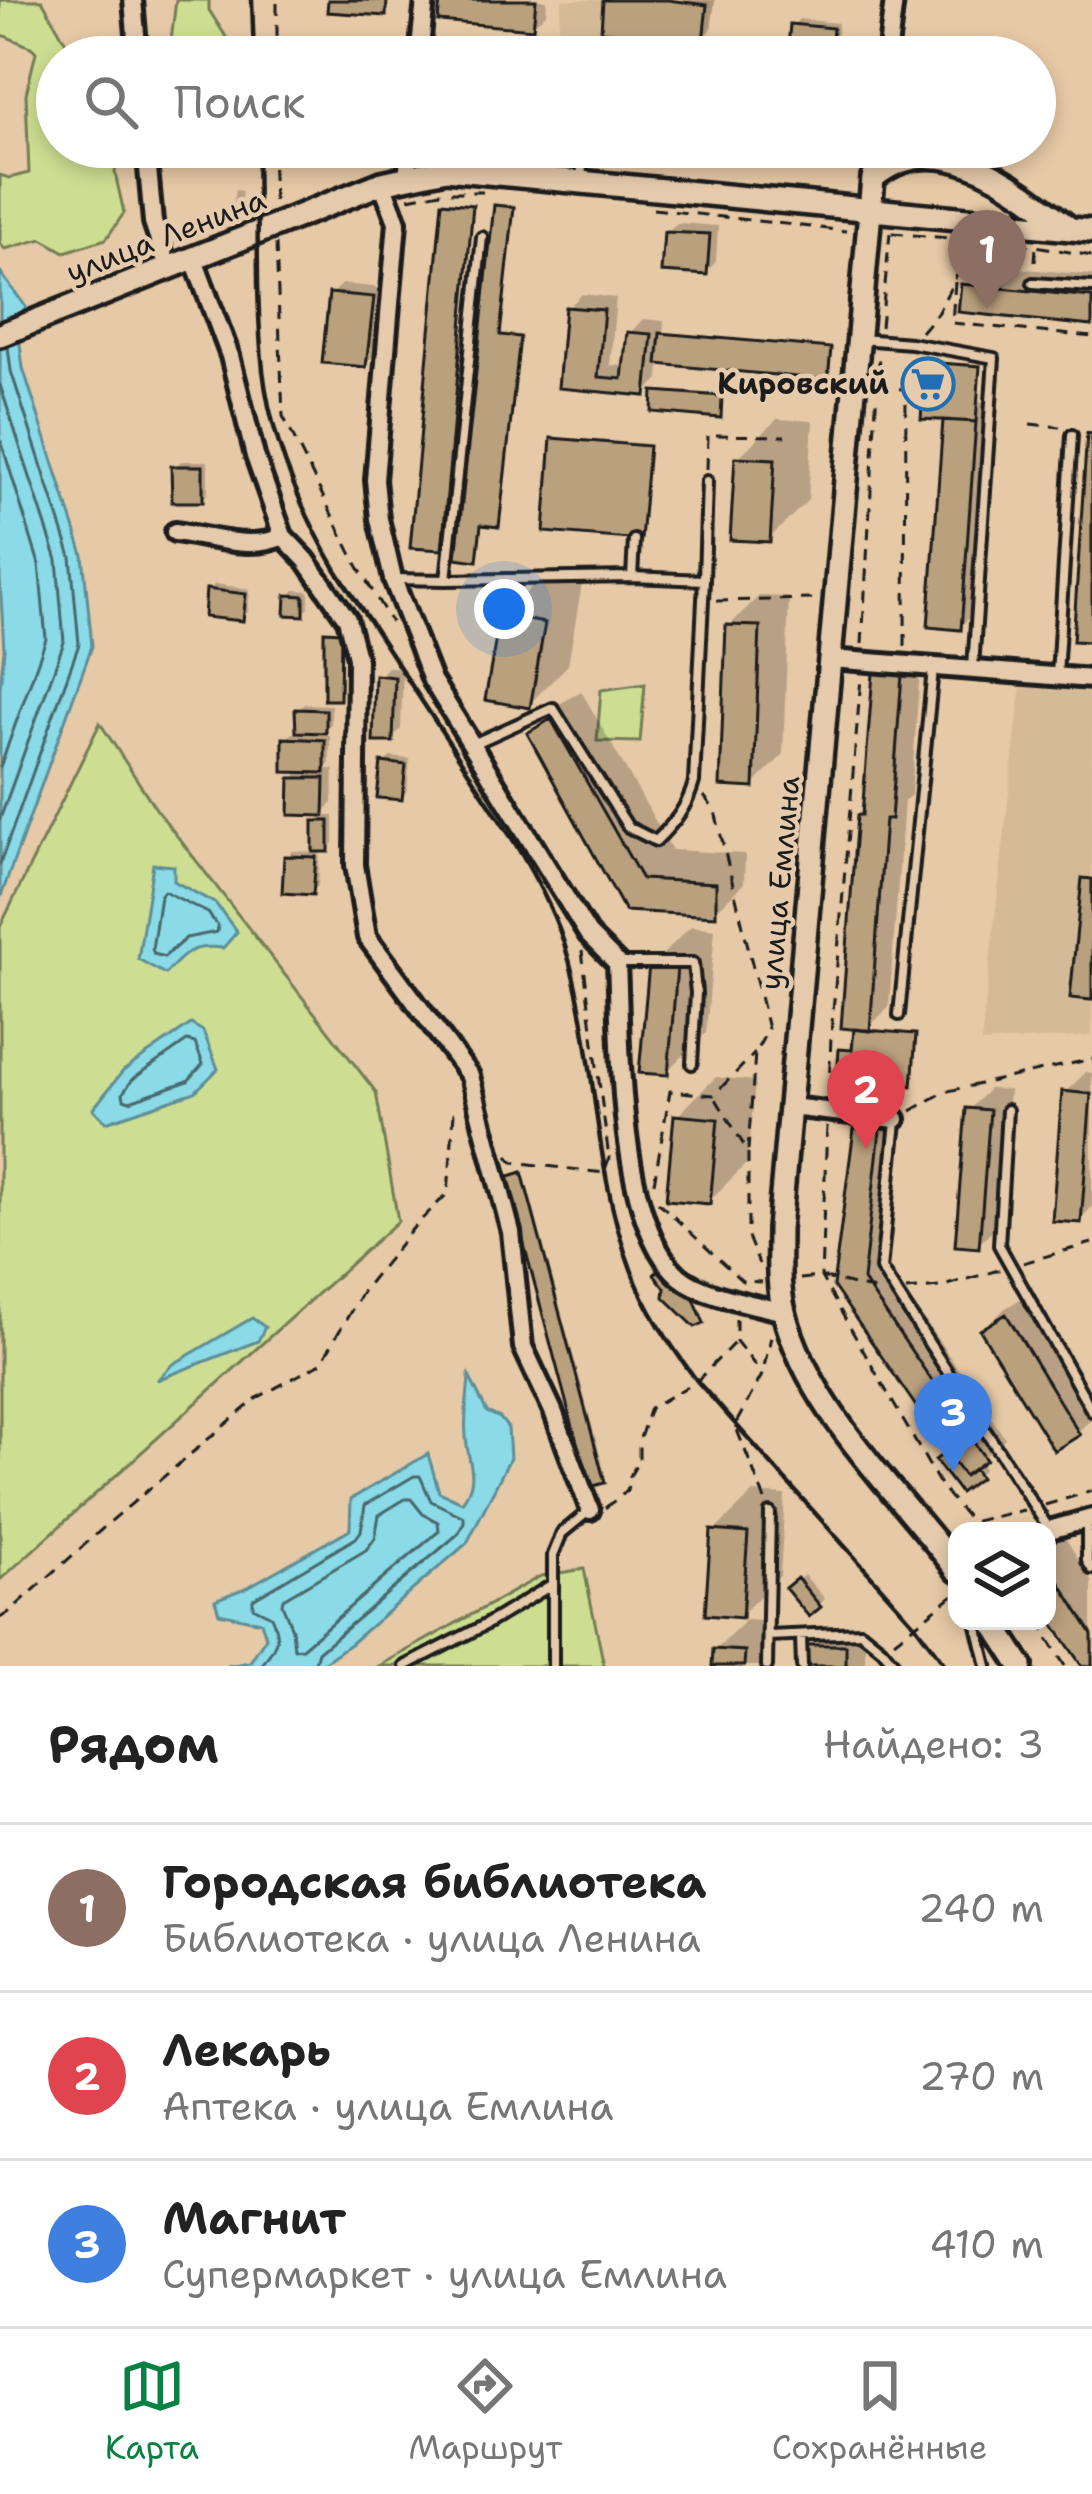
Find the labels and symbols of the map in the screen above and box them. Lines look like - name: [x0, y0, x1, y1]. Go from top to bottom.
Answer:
- street label: улица Ленина: [60, 179, 272, 292]
- pin: 1: [948, 210, 1026, 309]
- supermarket icon: Кировский: [900, 356, 956, 412]
- place label: Кировский: [717, 363, 889, 404]
- your location: [474, 579, 534, 639]
- street label: улица Емлина: [750, 774, 809, 992]
- pin: 2: [827, 1050, 905, 1149]
- pin: 3: [914, 1373, 992, 1472]

